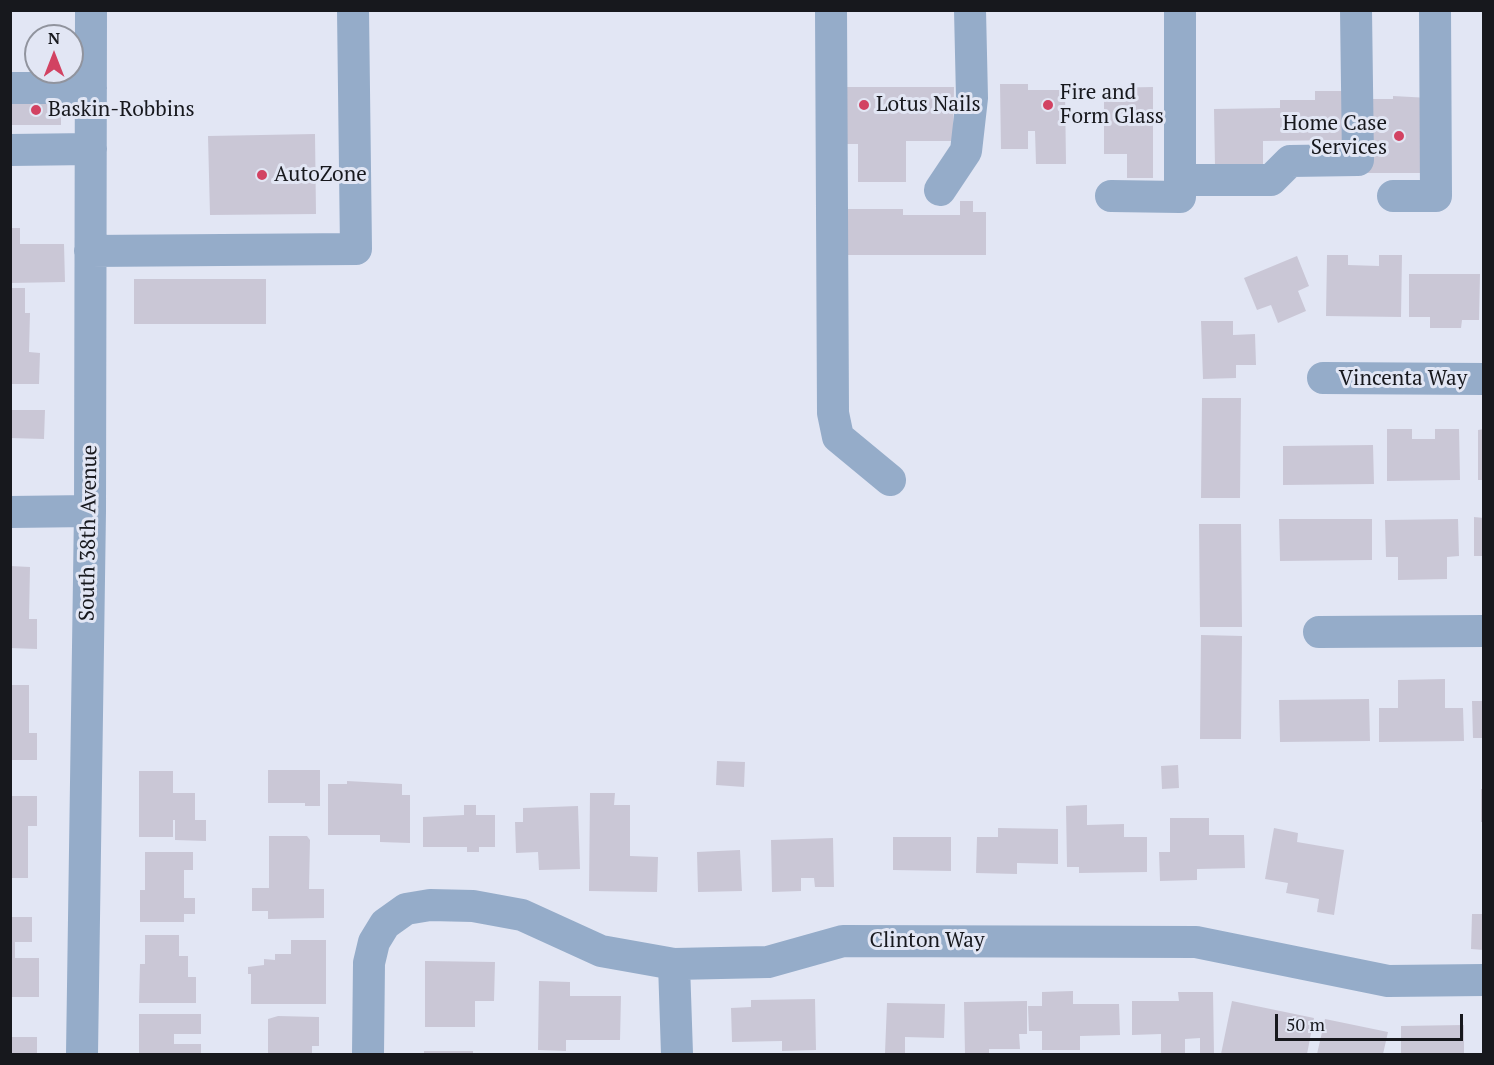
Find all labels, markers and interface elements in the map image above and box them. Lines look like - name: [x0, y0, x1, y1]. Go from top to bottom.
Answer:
- north arrow: [24, 24, 84, 84]
- text: N: [48, 27, 60, 49]
- place label: Fire and Form Glass: [1060, 80, 1164, 130]
- place label: Lotus Nails: [876, 92, 981, 118]
- place label: Baskin-Robbins: [48, 97, 195, 123]
- marker: Lotus Nails: [857, 98, 871, 112]
- marker: Fire and Form Glass: [1041, 98, 1055, 112]
- marker: Baskin-Robbins: [29, 103, 43, 117]
- place label: Home Case Services: [1283, 111, 1387, 161]
- marker: Home Case Services: [1392, 129, 1406, 143]
- place label: AutoZone: [274, 162, 367, 188]
- marker: AutoZone: [255, 168, 269, 182]
- street label: Vincenta Way: [1339, 366, 1467, 392]
- street label: South 38th Avenue: [75, 445, 103, 621]
- street label: Clinton Way: [869, 928, 985, 954]
- scale bar: [1278, 1002, 1466, 1040]
- text: 50 m: [1286, 1012, 1325, 1036]

